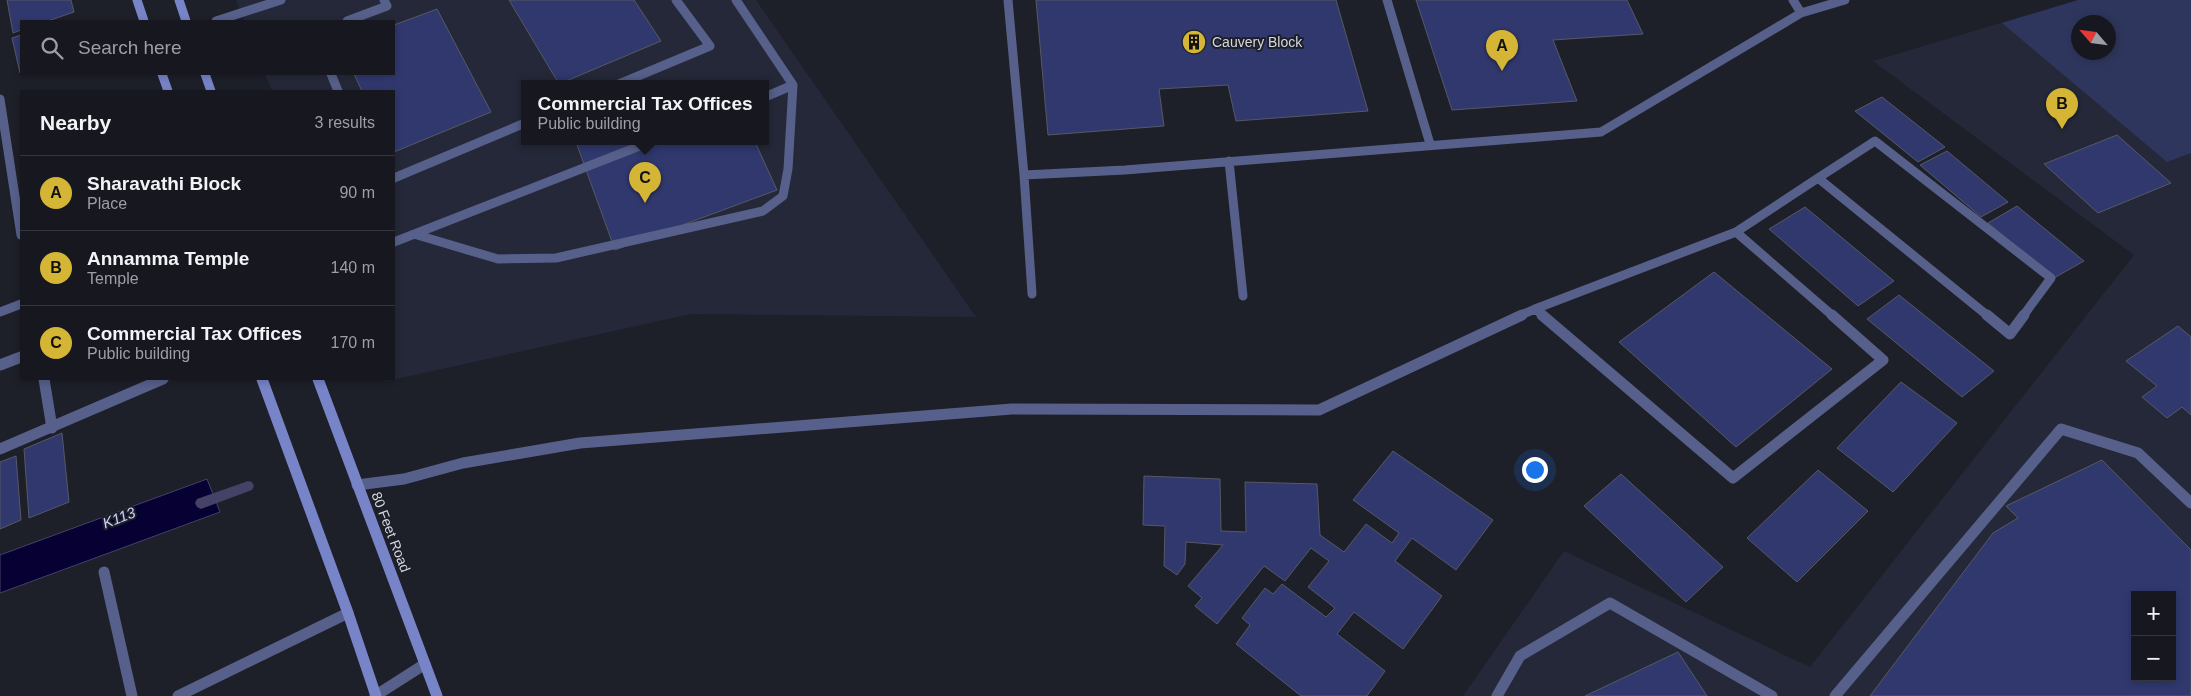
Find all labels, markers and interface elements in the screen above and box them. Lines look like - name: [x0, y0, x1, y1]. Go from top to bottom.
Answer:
- north arrow: [2071, 15, 2116, 60]
- search box: [20, 20, 395, 75]
- building icon: Cauvery Block: [1181, 29, 1207, 55]
- pin: A: [1486, 30, 1518, 71]
- icon: search: [38, 34, 66, 62]
- place label: Cauvery Block: [1212, 34, 1303, 50]
- text: Search here: [78, 37, 182, 58]
- popup: [521, 80, 769, 145]
- pin: B: [2046, 88, 2078, 129]
- text: Commercial Tax Offices: [537, 93, 753, 114]
- text: Nearby: [40, 111, 111, 134]
- text: 3 results: [315, 114, 375, 131]
- text: Public building: [537, 115, 641, 132]
- pin: C: [629, 162, 661, 203]
- text: Sharavathi Block: [87, 173, 241, 194]
- text: A: [50, 184, 62, 201]
- text: 90 m: [339, 184, 375, 201]
- text: Place: [87, 195, 127, 212]
- text: Annamma Temple: [87, 248, 249, 269]
- text: B: [50, 259, 62, 276]
- text: 140 m: [331, 259, 375, 276]
- text: Temple: [87, 270, 139, 287]
- text: Commercial Tax Offices: [87, 323, 302, 344]
- text: C: [50, 334, 62, 351]
- text: 170 m: [331, 334, 375, 351]
- text: Public building: [87, 345, 190, 362]
- your location: [1522, 457, 1548, 483]
- street label: 80 Feet Road: [368, 490, 414, 574]
- water label: K113: [100, 503, 138, 532]
- map controls: [2131, 591, 2176, 681]
- button: +: [2131, 591, 2176, 636]
- button: −: [2131, 636, 2176, 681]

